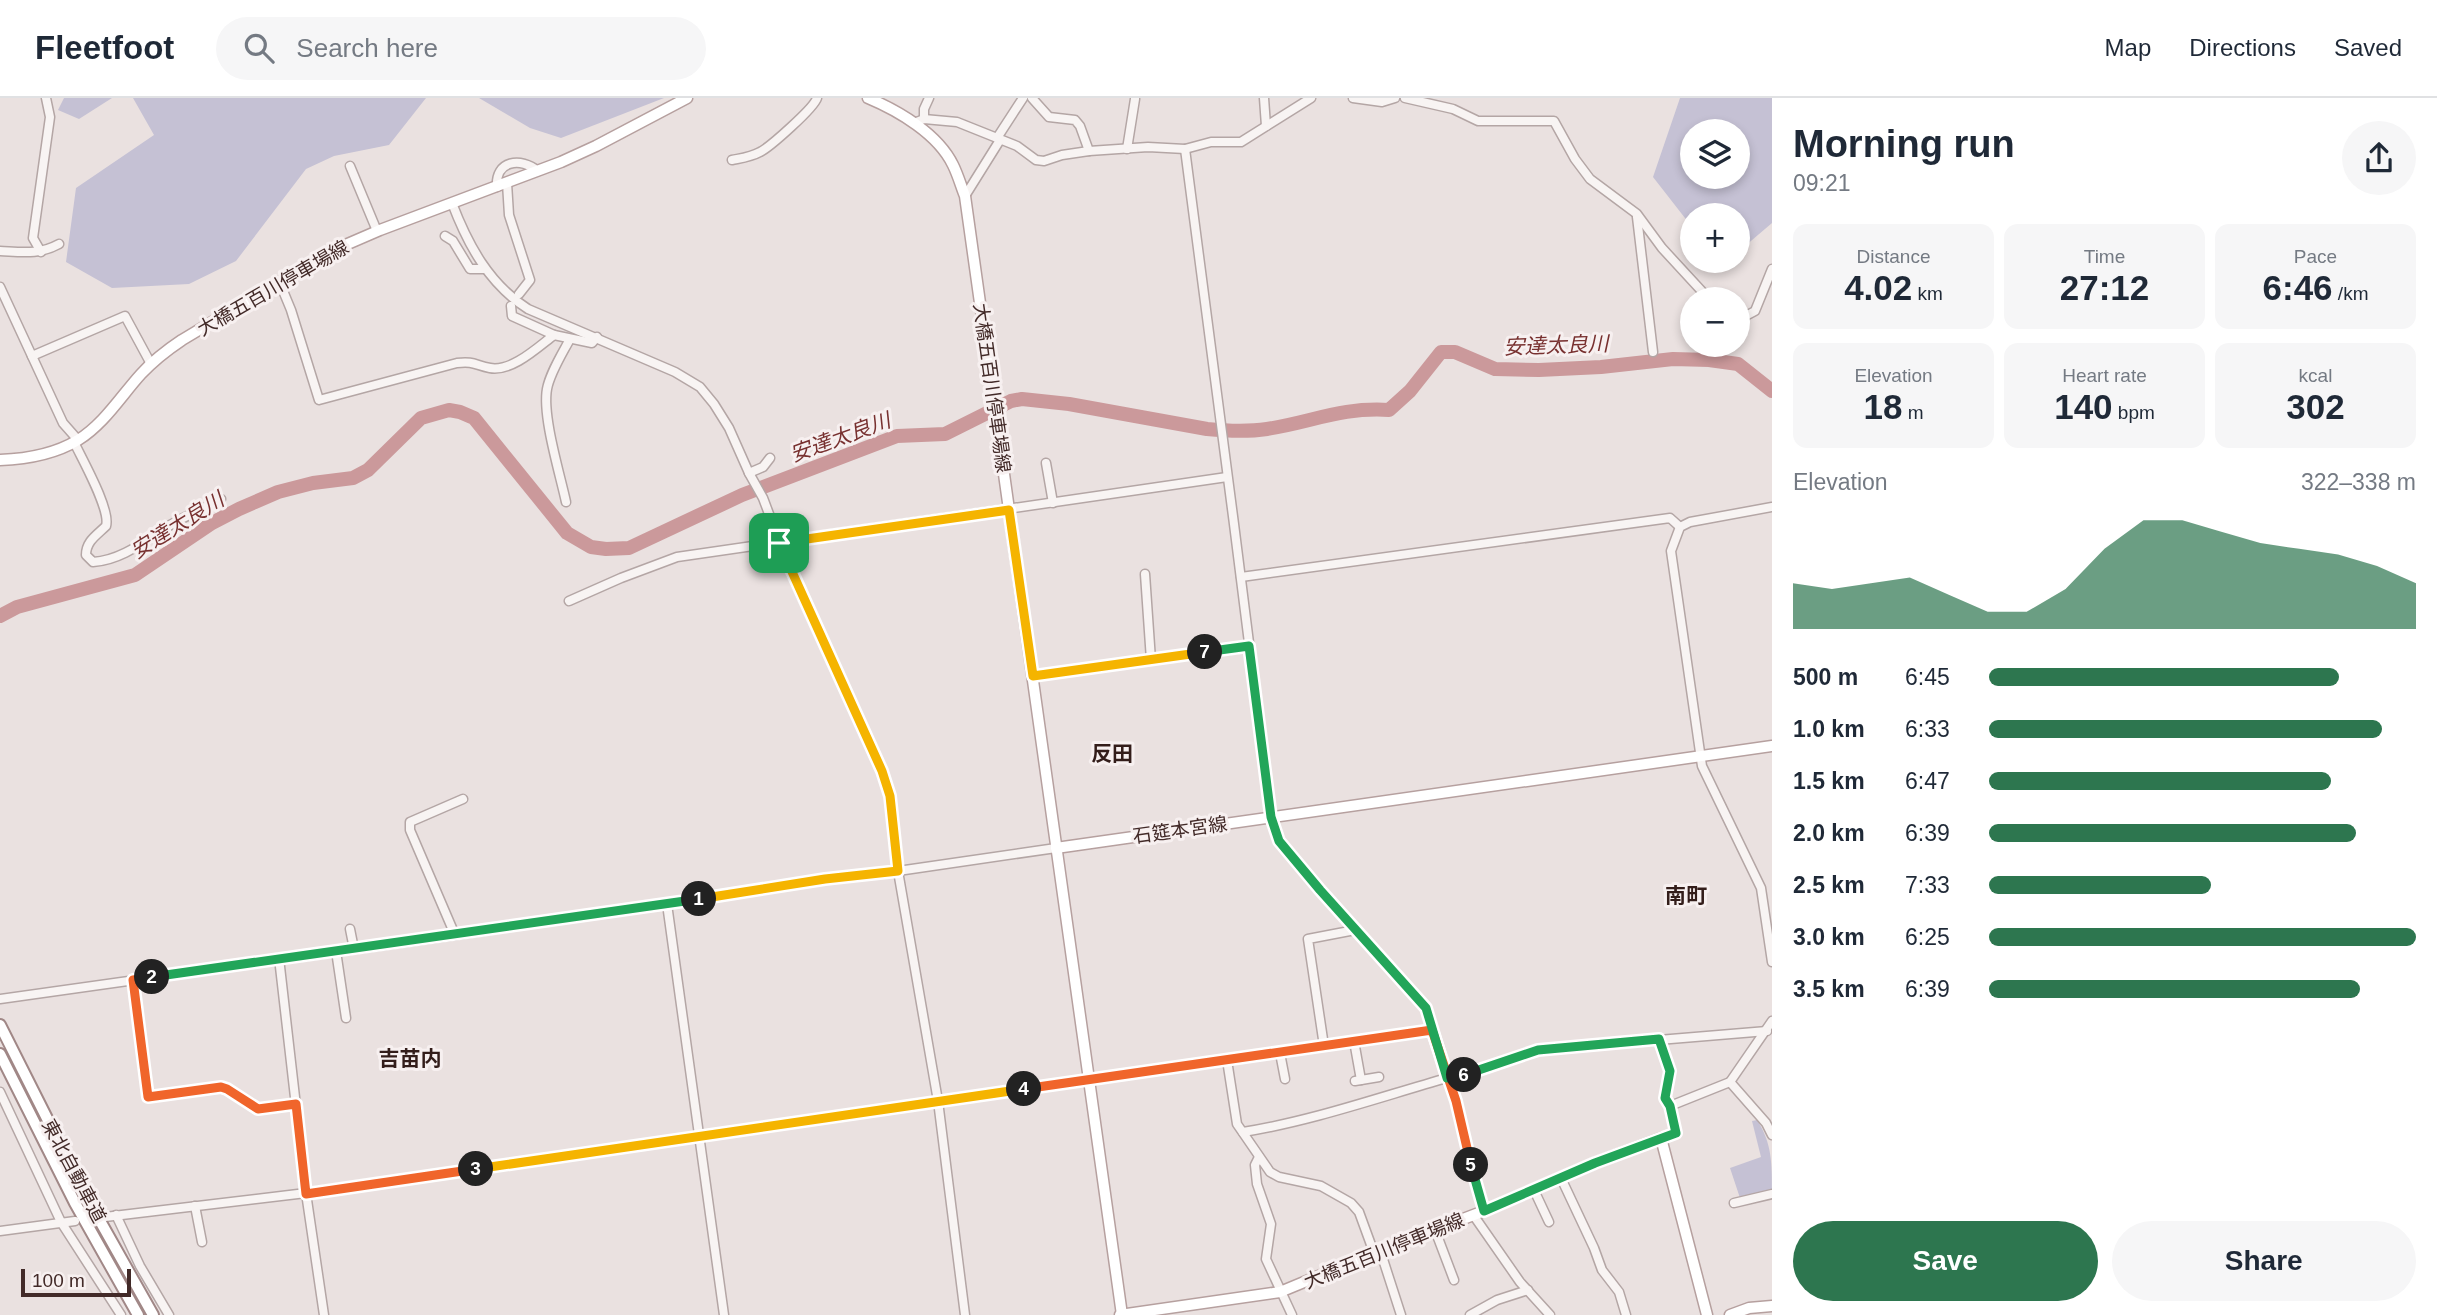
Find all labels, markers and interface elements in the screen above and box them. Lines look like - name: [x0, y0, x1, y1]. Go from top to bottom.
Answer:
- search box: [216, 17, 706, 80]
- text: Fleetfoot: [35, 29, 174, 66]
- icon: search: [240, 29, 278, 67]
- text: Search here: [296, 33, 438, 63]
- text: Map: [2105, 34, 2151, 61]
- text: Directions: [2189, 34, 2296, 61]
- text: Saved: [2334, 34, 2402, 61]
- map controls: [1680, 119, 1750, 357]
- button: layers: [1680, 119, 1750, 189]
- button: share: [2342, 121, 2416, 195]
- text: Morning run: [1793, 123, 2015, 165]
- text: 09:21: [1793, 170, 1851, 196]
- button: +: [1680, 203, 1750, 273]
- street label: 大橋五百川停車場線: [194, 236, 352, 340]
- text: Distance: [1857, 246, 1930, 267]
- text: Time: [2084, 246, 2125, 267]
- text: Pace: [2294, 246, 2337, 267]
- text: 4.02: [1844, 268, 1912, 307]
- text: 27:12: [2060, 268, 2149, 307]
- text: 6:46: [2263, 268, 2333, 307]
- text: km: [1912, 283, 1943, 304]
- text: /km: [2333, 283, 2368, 304]
- button: −: [1680, 287, 1750, 357]
- street label: 大橋五百川停車場線: [970, 302, 1014, 474]
- water label: 安達太良川: [1503, 332, 1611, 358]
- text: Elevation: [1854, 365, 1933, 386]
- text: Heart rate: [2062, 365, 2147, 386]
- text: kcal: [2299, 365, 2332, 386]
- text: 18: [1863, 387, 1902, 426]
- text: 140: [2054, 387, 2113, 426]
- text: 302: [2286, 387, 2345, 426]
- text: m: [1902, 402, 1924, 423]
- text: bpm: [2113, 402, 2155, 423]
- water label: 安達太良川: [787, 408, 895, 466]
- text: Elevation: [1793, 469, 1888, 495]
- text: 322–338 m: [2301, 469, 2416, 495]
- water label: 安達太良川: [126, 486, 229, 563]
- pin: [749, 513, 809, 573]
- icon: arrive: [760, 524, 798, 562]
- pin: 7: [1188, 634, 1222, 670]
- text: 7: [1199, 641, 1210, 662]
- text: 500 m: [1793, 664, 1858, 690]
- text: 6:45: [1905, 664, 1950, 690]
- text: 1.0 km: [1793, 716, 1865, 742]
- text: 6:33: [1905, 716, 1950, 742]
- district label: 反田: [1091, 742, 1133, 765]
- text: 1.5 km: [1793, 768, 1865, 794]
- text: 6:47: [1905, 768, 1950, 794]
- street label: 石筵本宮線: [1131, 813, 1229, 847]
- text: 2.0 km: [1793, 820, 1865, 846]
- text: 6:39: [1905, 820, 1950, 846]
- text: 2.5 km: [1793, 872, 1865, 898]
- text: 7:33: [1905, 872, 1950, 898]
- pin: 1: [682, 882, 716, 916]
- district label: 南町: [1665, 884, 1707, 907]
- text: 1: [693, 888, 704, 909]
- text: 3.0 km: [1793, 924, 1865, 950]
- text: 6:25: [1905, 924, 1950, 950]
- pin: 2: [134, 960, 170, 994]
- text: 2: [146, 966, 157, 987]
- text: 3.5 km: [1793, 976, 1865, 1002]
- text: 6:39: [1905, 976, 1950, 1002]
- district label: 吉苗内: [379, 1047, 442, 1070]
- pin: 6: [1446, 1058, 1482, 1093]
- text: 6: [1458, 1064, 1469, 1085]
- pin: 4: [1006, 1072, 1042, 1107]
- text: 4: [1018, 1078, 1029, 1099]
- street label: 東北自動車道: [38, 1116, 110, 1226]
- pin: 5: [1454, 1148, 1488, 1182]
- pin: 3: [458, 1152, 494, 1186]
- text: 5: [1465, 1154, 1476, 1175]
- text: 3: [470, 1158, 481, 1179]
- street label: 大橋五百川停車場線: [1301, 1209, 1467, 1293]
- button: Save: [1793, 1221, 2098, 1301]
- button: Share: [2112, 1221, 2416, 1301]
- scale bar: [21, 1266, 131, 1298]
- text: 100 m: [32, 1270, 85, 1291]

